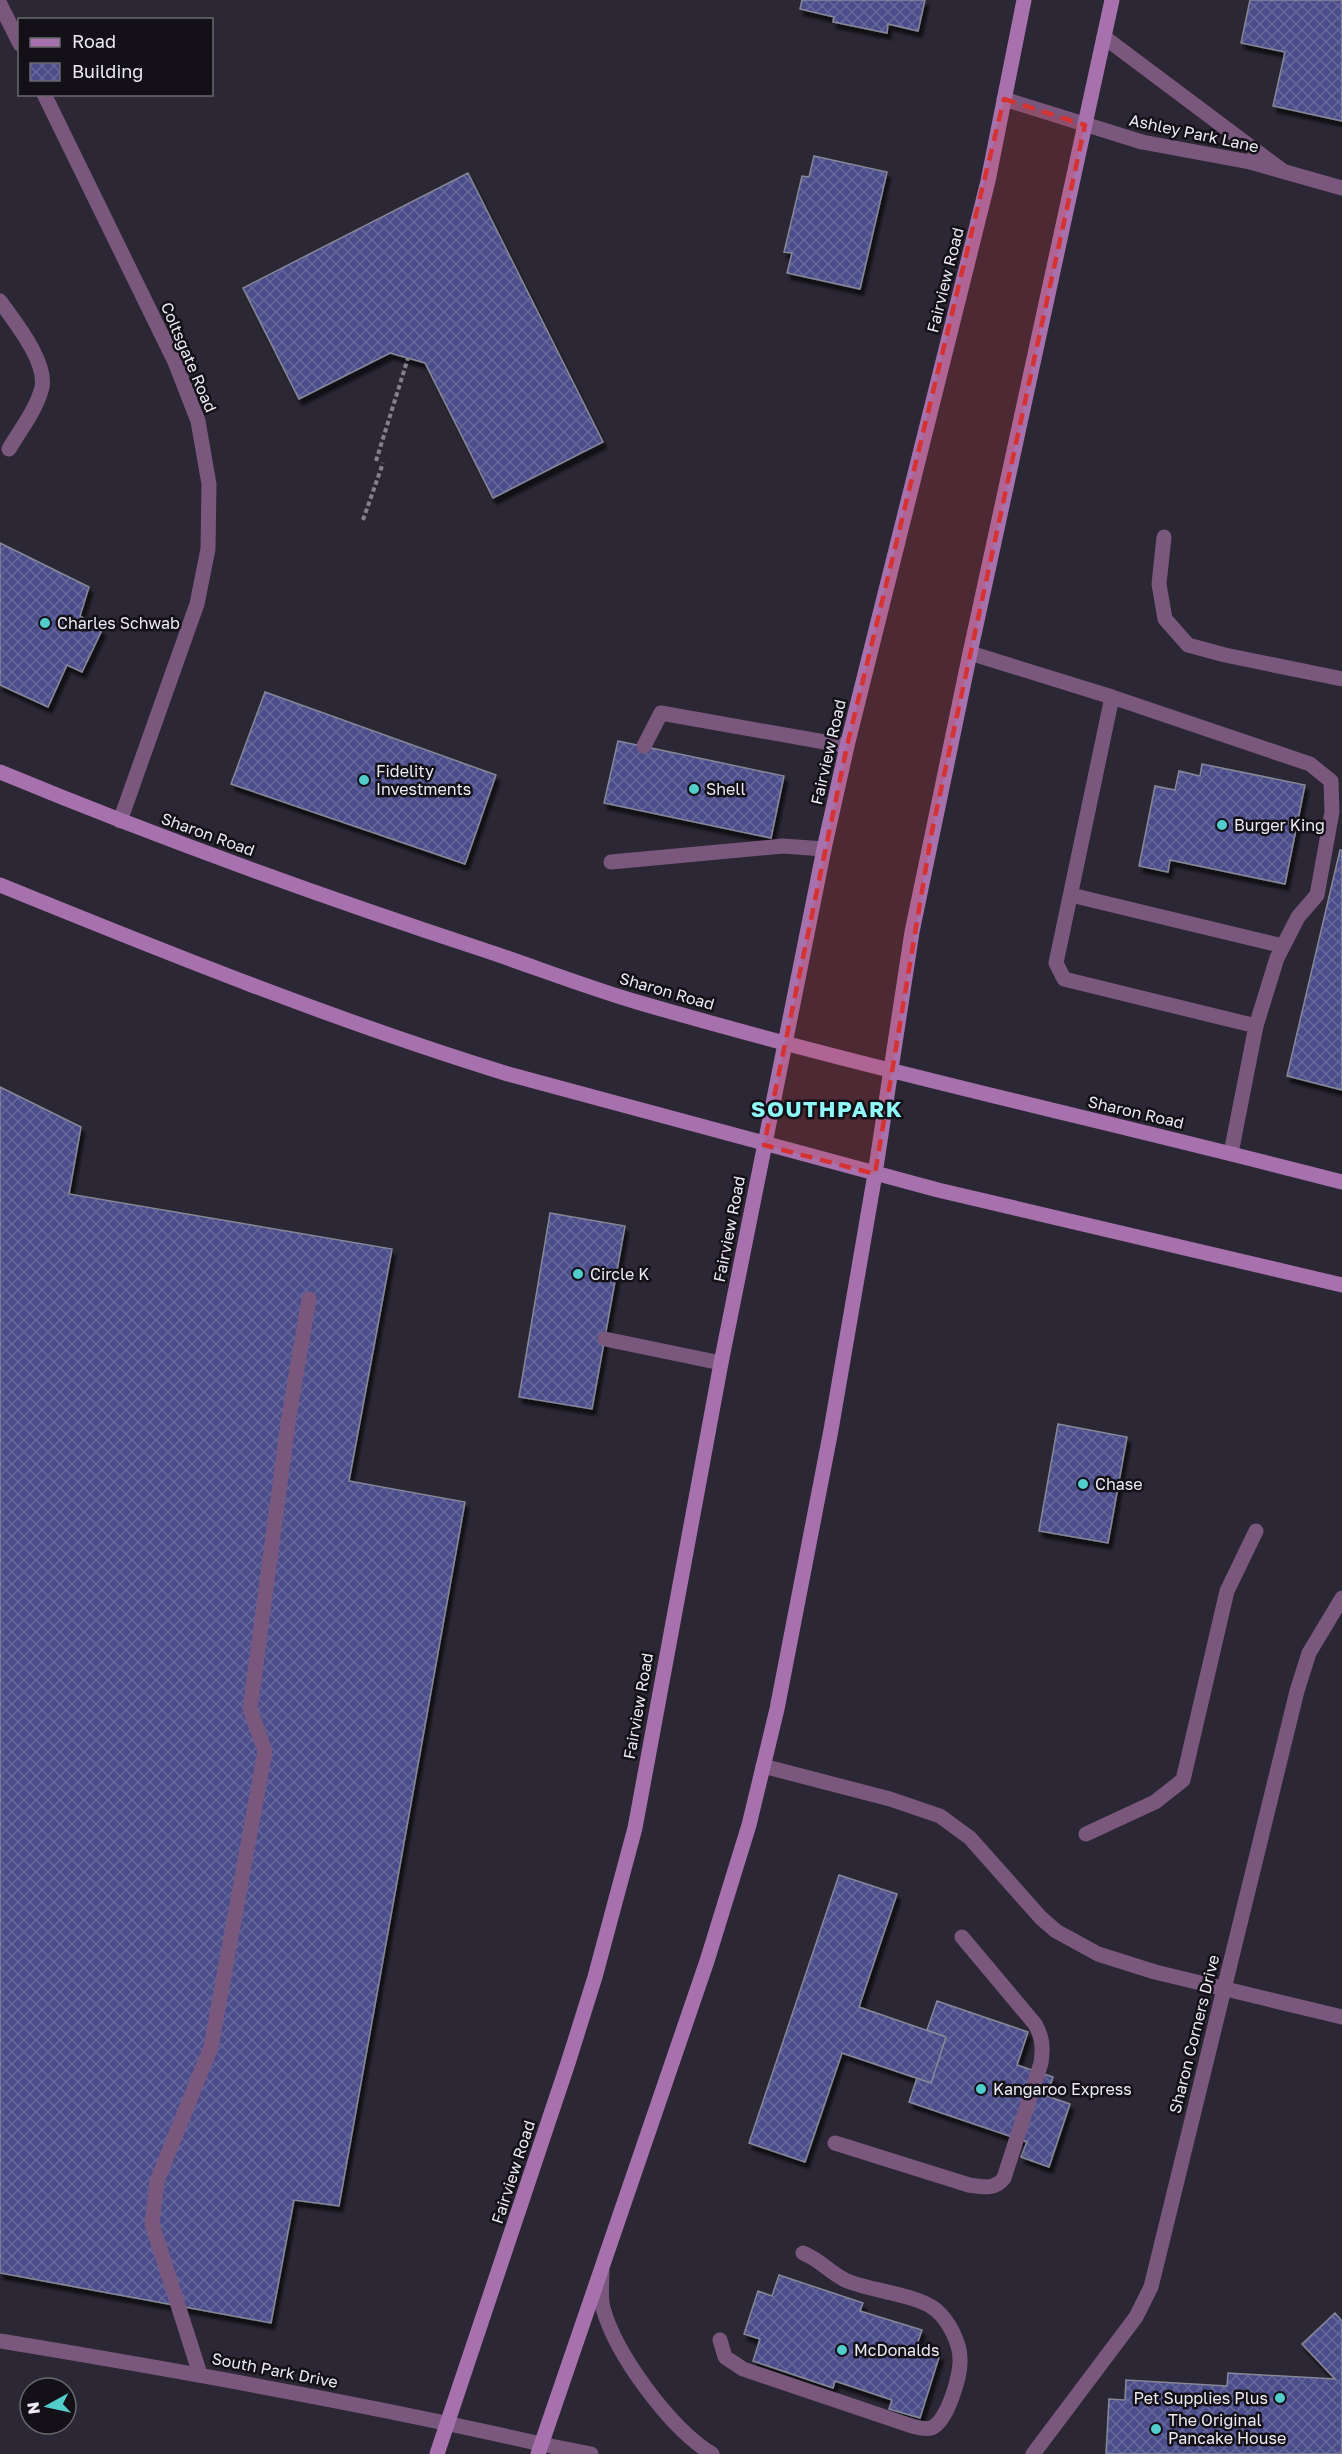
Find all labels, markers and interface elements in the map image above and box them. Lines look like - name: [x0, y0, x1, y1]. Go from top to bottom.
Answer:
- legend: [18, 18, 213, 96]
- text: Road: [72, 30, 116, 52]
- text: Building: [72, 60, 143, 82]
- street label: Ashley Park Lane: [1127, 110, 1261, 156]
- street label: Fairview Road: [922, 225, 968, 335]
- street label: Coltsgate Road: [157, 299, 221, 415]
- place label: Charles Schwab: [57, 613, 180, 633]
- marker: Charles Schwab: [38, 616, 52, 630]
- street label: Fairview Road: [806, 697, 850, 807]
- place label: Fidelity Investments: [376, 761, 471, 799]
- marker: Fidelity Investments: [357, 773, 371, 787]
- place label: Shell: [706, 779, 746, 799]
- marker: Shell: [687, 782, 701, 796]
- street label: Sharon Road: [159, 808, 257, 860]
- place label: Burger King: [1234, 815, 1325, 835]
- marker: Burger King: [1215, 818, 1229, 832]
- street label: Sharon Road: [617, 968, 717, 1014]
- street label: Sharon Road: [1086, 1091, 1186, 1133]
- district label: SOUTHPARK: [751, 1095, 903, 1122]
- street label: Fairview Road: [709, 1174, 749, 1284]
- place label: Circle K: [590, 1264, 649, 1284]
- marker: Circle K: [571, 1267, 585, 1281]
- place label: Chase: [1095, 1474, 1143, 1494]
- marker: Chase: [1076, 1477, 1090, 1491]
- street label: Fairview Road: [619, 1651, 657, 1761]
- street label: Sharon Corners Drive: [1165, 1953, 1223, 2115]
- place label: Kangaroo Express: [993, 2079, 1132, 2099]
- marker: Kangaroo Express: [974, 2082, 988, 2096]
- street label: Fairview Road: [487, 2118, 539, 2226]
- place label: McDonalds: [854, 2340, 939, 2360]
- marker: McDonalds: [835, 2343, 849, 2357]
- street label: South Park Drive: [210, 2348, 340, 2392]
- north arrow: [18, 2376, 78, 2436]
- place label: Pet Supplies Plus: [1133, 2388, 1268, 2408]
- marker: Pet Supplies Plus: [1273, 2391, 1287, 2405]
- text: N: [22, 2401, 44, 2416]
- place label: The Original Pancake House: [1168, 2410, 1286, 2448]
- marker: The Original Pancake House: [1149, 2422, 1163, 2436]

